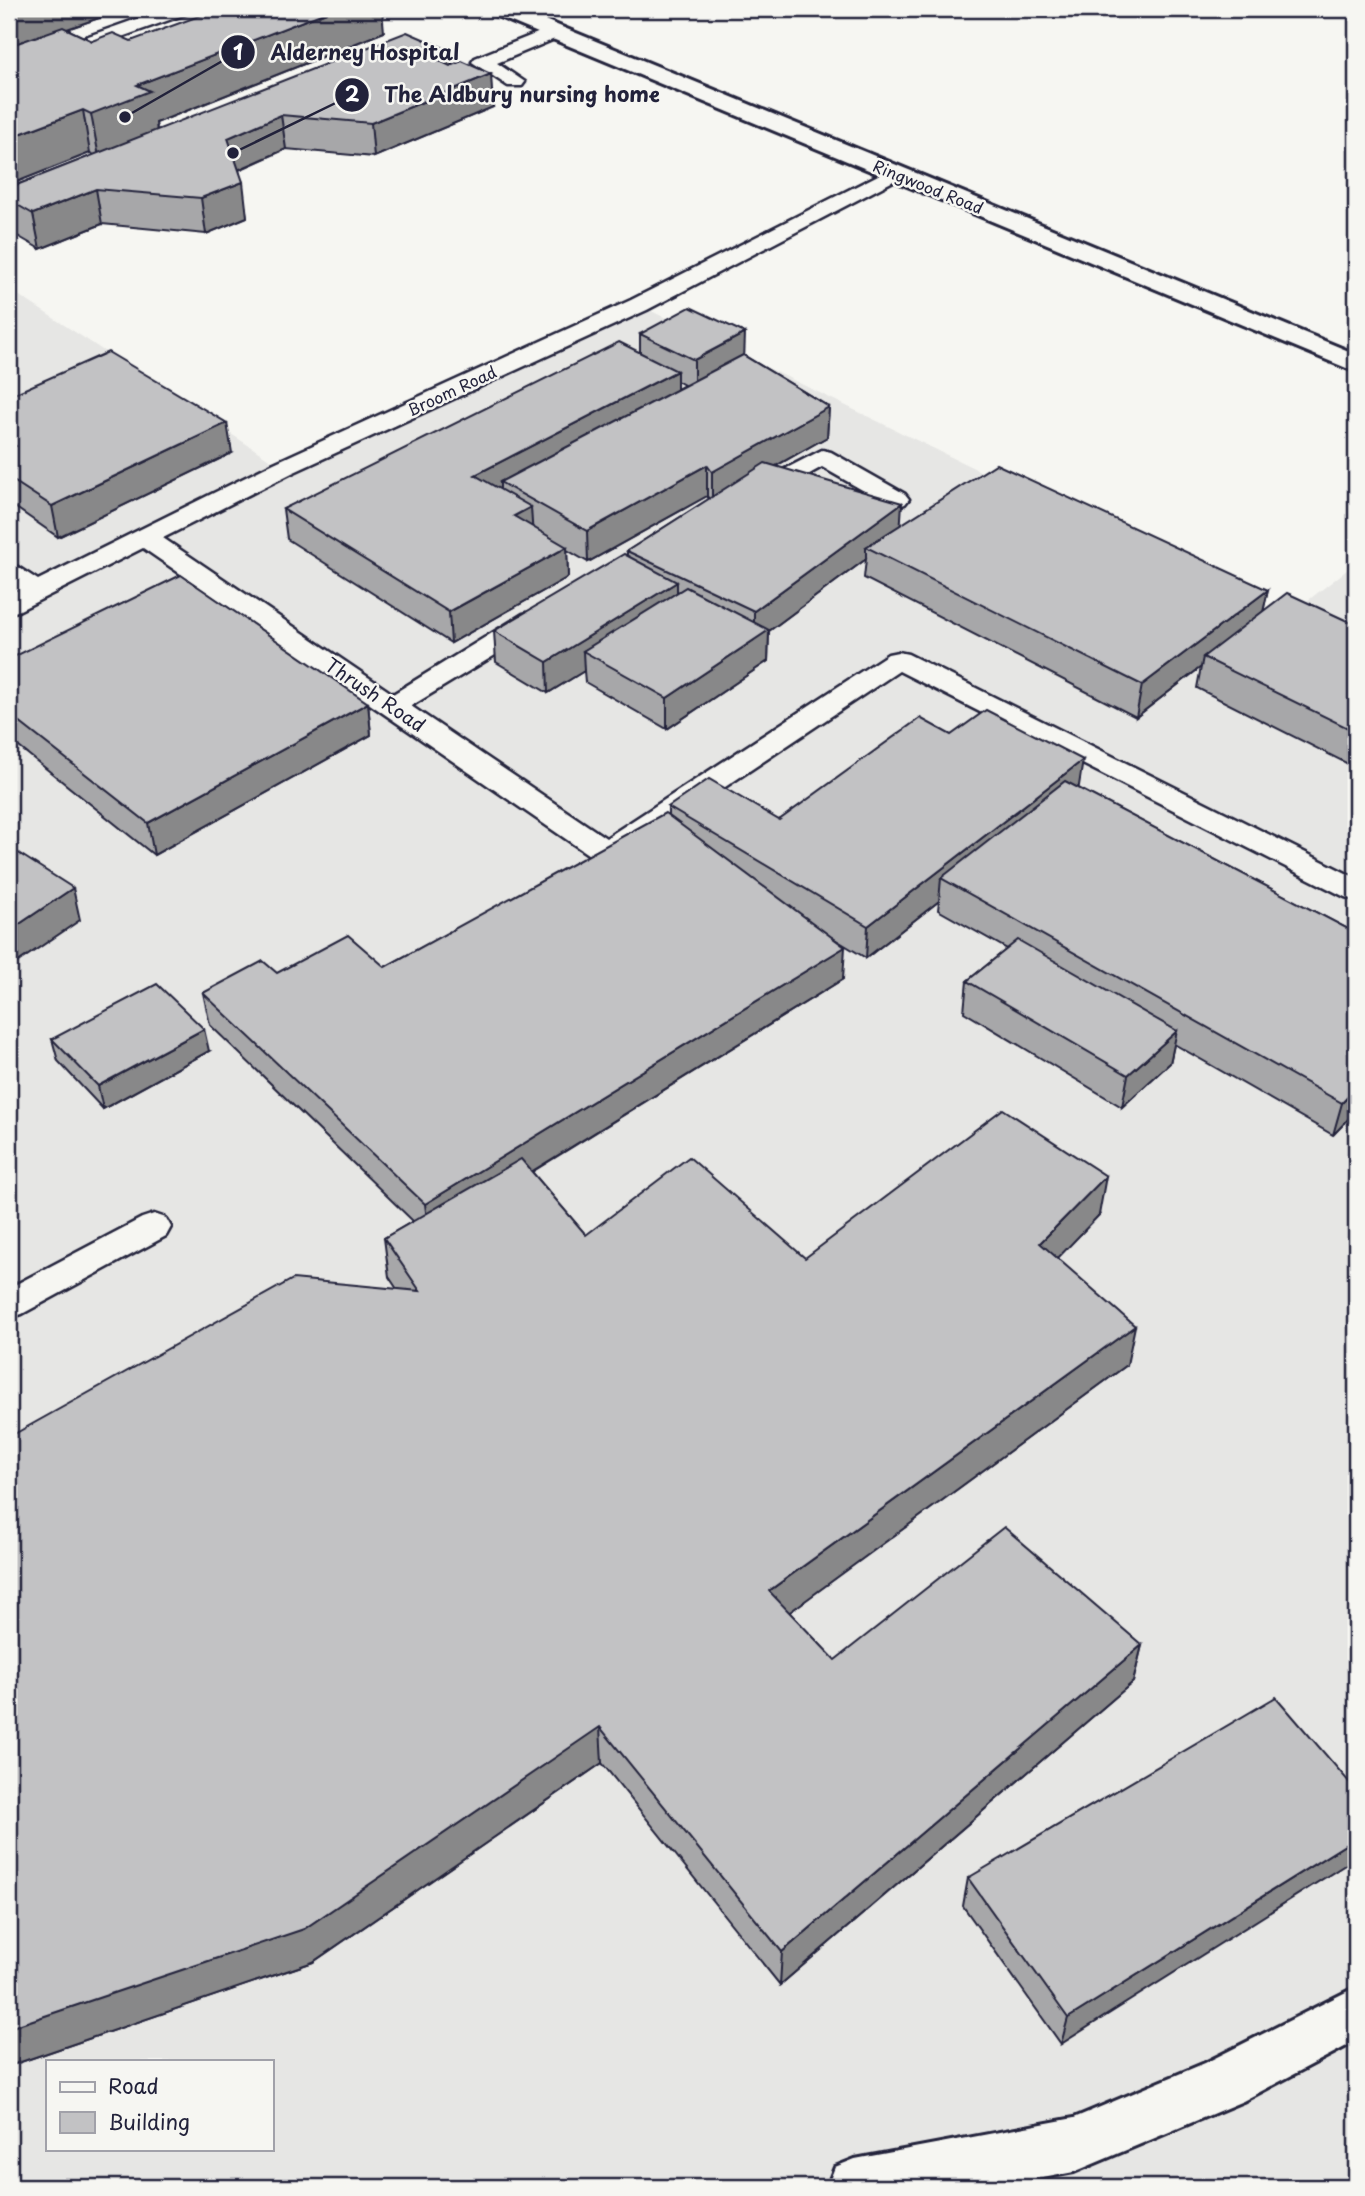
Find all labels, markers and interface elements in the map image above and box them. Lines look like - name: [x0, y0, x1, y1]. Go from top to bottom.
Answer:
- callout: Alderney Hospital: [221, 31, 475, 73]
- text: 1: [233, 35, 243, 67]
- text: Alderney Hospital: [270, 35, 459, 67]
- callout: The Aldbury nursing home: [335, 74, 674, 116]
- text: 2: [345, 77, 360, 109]
- text: The Aldbury nursing home: [384, 77, 660, 109]
- street label: Ringwood Road: [870, 153, 987, 219]
- street label: Broom Road: [403, 359, 500, 421]
- street label: Thrush Road: [320, 650, 431, 738]
- legend: [46, 2060, 273, 2150]
- text: Road: [108, 2069, 159, 2101]
- text: Building: [108, 2105, 190, 2137]

